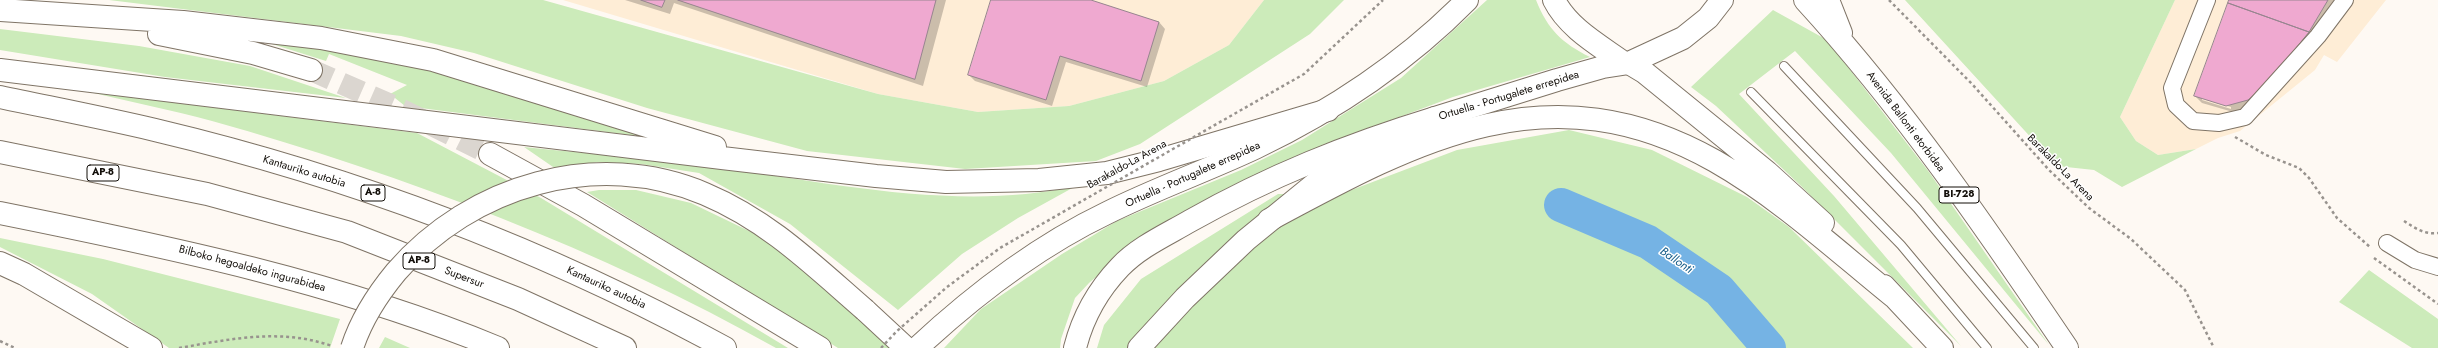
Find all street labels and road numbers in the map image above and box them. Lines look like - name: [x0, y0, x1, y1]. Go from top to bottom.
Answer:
- street label: Ortuella - Portugalete errepidea: [1437, 68, 1581, 124]
- street label: Avenida Ballonti etorbidea: [1863, 69, 1947, 175]
- street label: Barakaldo-La Arena: [2024, 132, 2096, 204]
- street label: Barakaldo-La Arena: [1085, 138, 1169, 192]
- street label: Ortuella - Portugalete errepidea: [1124, 139, 1262, 211]
- street label: Kantauriko autobia: [261, 153, 347, 191]
- road number: AP-8: [87, 165, 119, 181]
- road number: A-8: [361, 185, 385, 201]
- road number: BI-728: [1939, 187, 1979, 203]
- street label: Bilboko hegoaldeko ingurabidea: [177, 243, 327, 295]
- road number: AP-8: [403, 253, 435, 269]
- street label: Supersur: [442, 264, 486, 292]
- street label: Kantauriko autobia: [564, 264, 648, 312]

